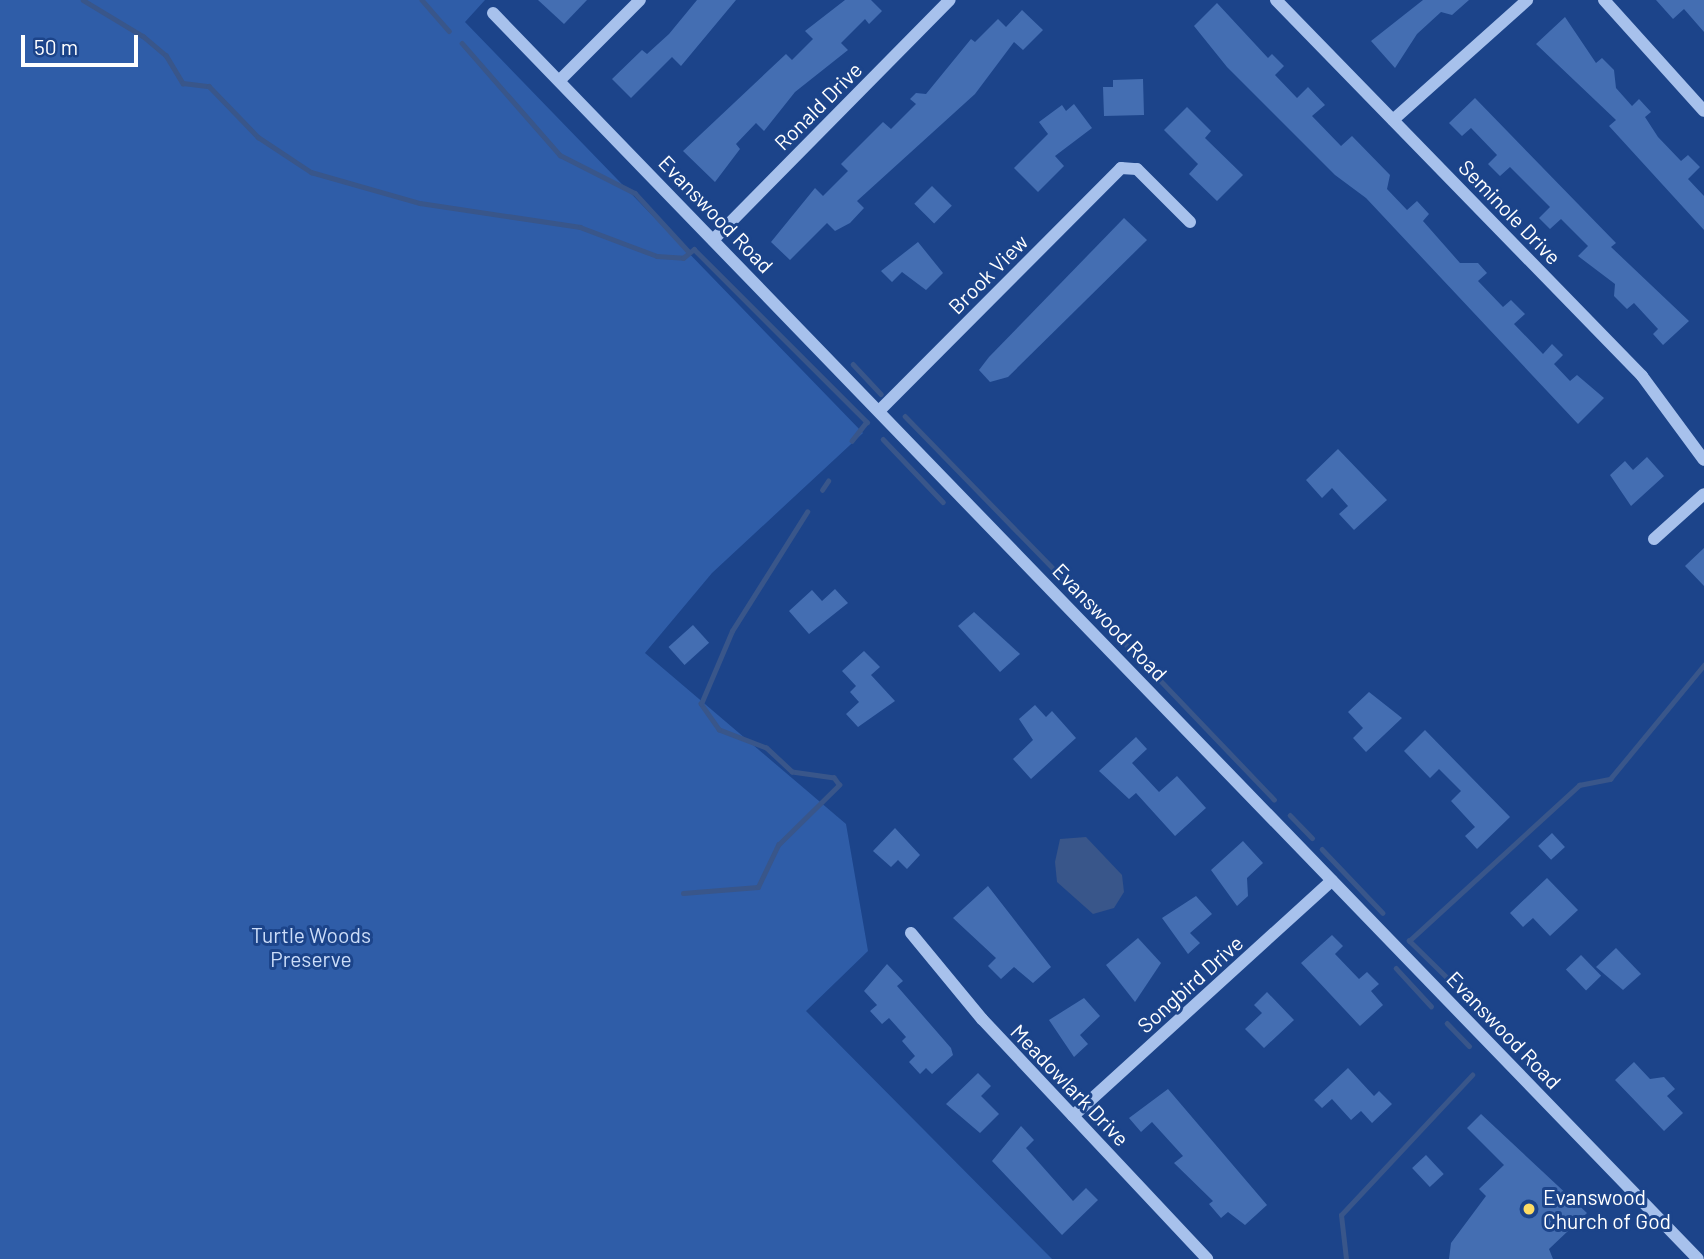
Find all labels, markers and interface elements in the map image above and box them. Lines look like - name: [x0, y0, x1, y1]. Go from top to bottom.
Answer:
- scale bar: [24, 21, 142, 65]
- text: 50 m: [34, 34, 78, 59]
- street label: Ronald Drive: [769, 57, 867, 155]
- street label: Evanswood Road: [654, 150, 778, 278]
- street label: Seminole Drive: [1454, 154, 1566, 270]
- street label: Brook View: [943, 229, 1033, 319]
- street label: Evanswood Road: [1048, 558, 1172, 686]
- park label: Turtle Woods Preserve: [251, 922, 371, 972]
- street label: Songbird Drive: [1132, 930, 1248, 1038]
- street label: Evanswood Road: [1442, 966, 1566, 1094]
- street label: Meadowlark Drive: [1006, 1019, 1134, 1151]
- place label: Evanswood Church of God: [1543, 1184, 1671, 1234]
- marker: Evanswood Church of God: [1521, 1201, 1537, 1217]

